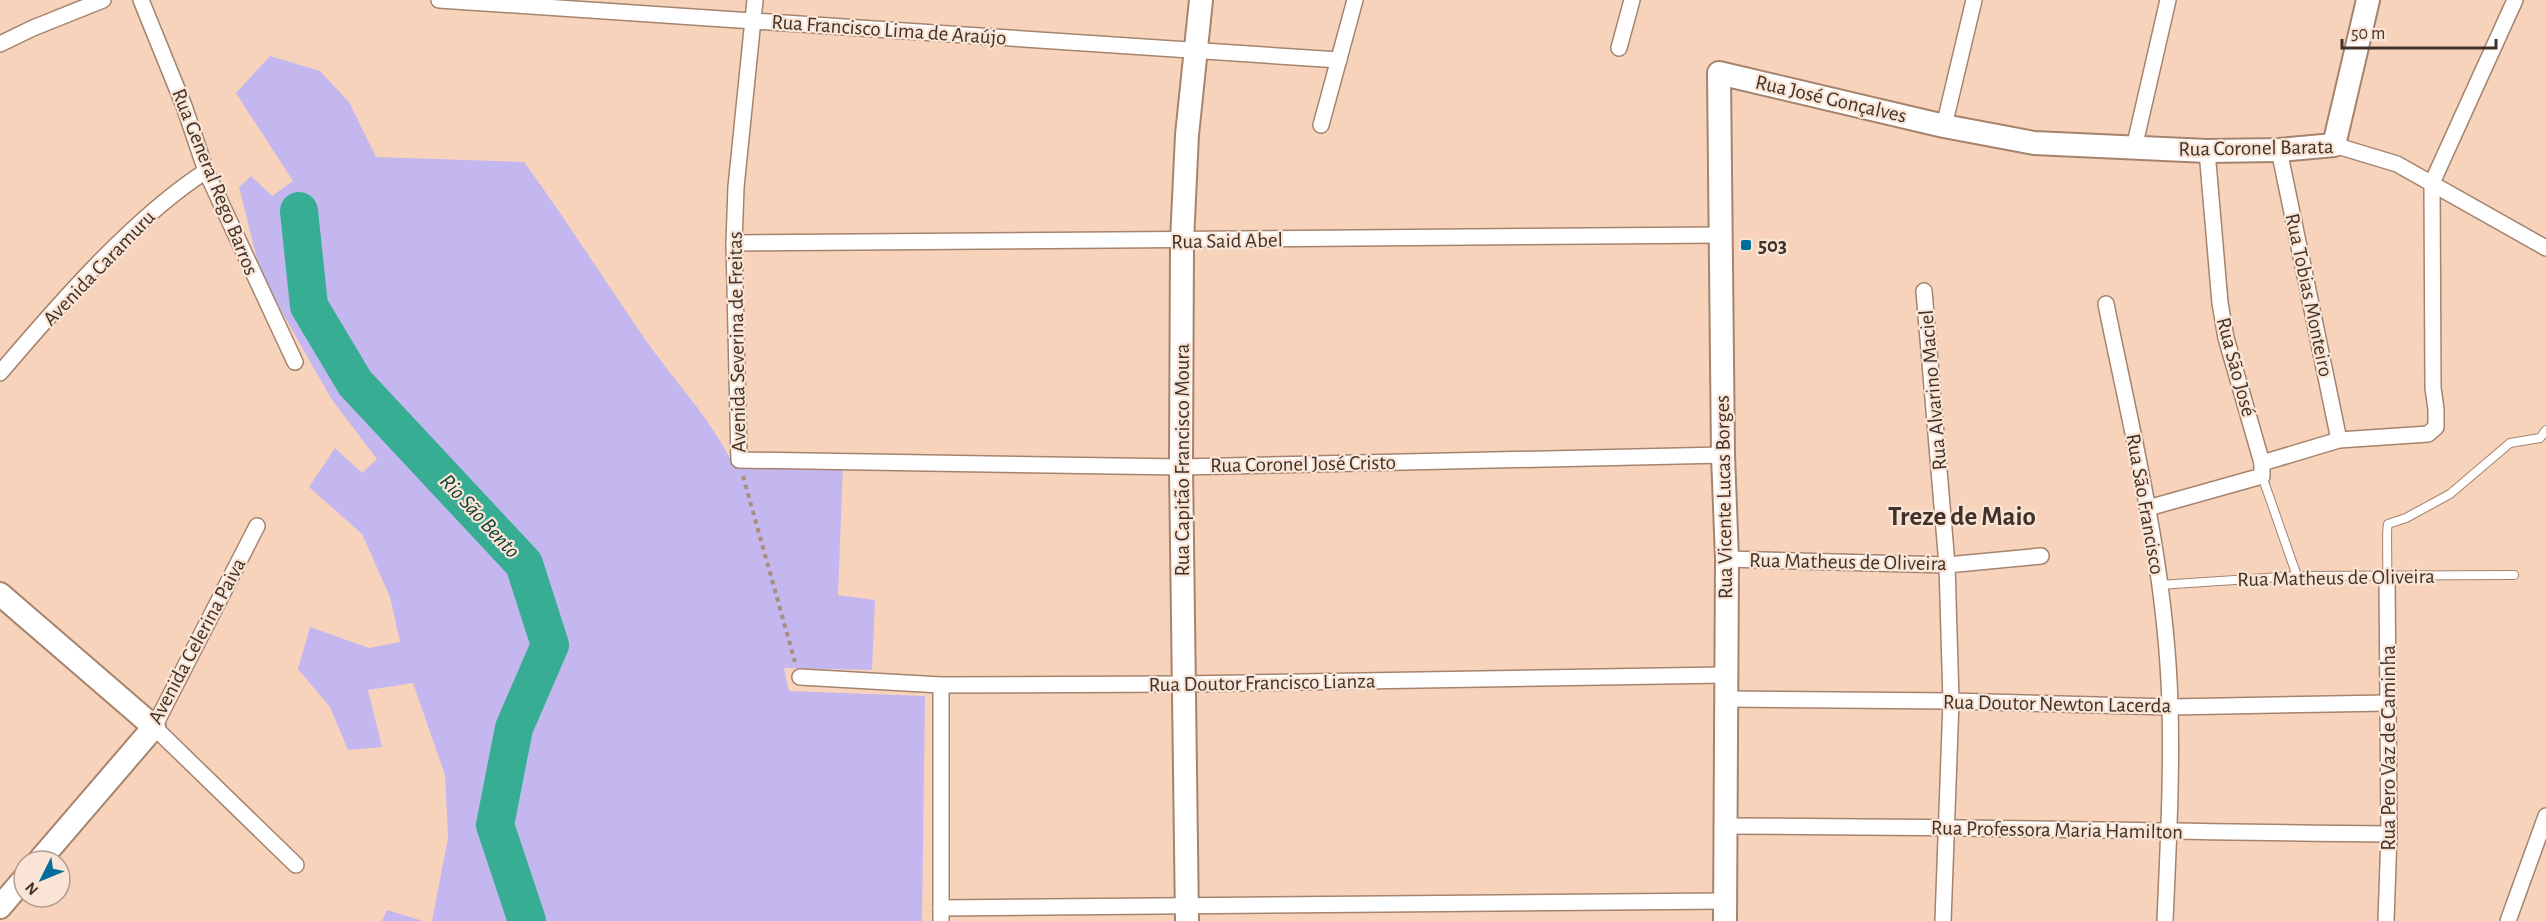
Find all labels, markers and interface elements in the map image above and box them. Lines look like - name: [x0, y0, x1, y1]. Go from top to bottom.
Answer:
- street label: Rua Francisco Lima de Araújo: [771, 11, 1007, 49]
- scale bar: [2342, 12, 2496, 50]
- text: 50 m: [2351, 25, 2385, 43]
- street label: Rua José Gonçalves: [1753, 71, 1909, 127]
- street label: Rua General Rego Barros: [168, 86, 262, 278]
- street label: Rua Coronel Barata: [2178, 136, 2334, 160]
- street label: Avenida Caramuru: [39, 206, 159, 330]
- street label: Rua Tobias Monteiro: [2281, 211, 2337, 379]
- street label: Rua Said Abel: [1171, 230, 1283, 252]
- street label: Avenida Severina de Freitas: [725, 231, 749, 453]
- place label: 503: [1758, 235, 1787, 256]
- marker: 503: [1739, 238, 1753, 252]
- street label: Rua Alvarino Maciel: [1916, 309, 1950, 471]
- street label: Rua São José: [2213, 315, 2259, 419]
- street label: Rua Capitão Francisco Moura: [1172, 343, 1193, 576]
- street label: Rua Vicente Lucas Borges: [1712, 395, 1736, 599]
- street label: Rua São Francisco: [2122, 432, 2168, 576]
- street label: Rua Coronel José Cristo: [1210, 452, 1396, 476]
- water label: Rio São Bento: [436, 470, 524, 562]
- district label: Treze de Maio: [1888, 503, 2036, 530]
- street label: Rua Matheus de Oliveira: [1749, 550, 1947, 574]
- street label: Avenida Celerina Paiva: [144, 554, 250, 727]
- street label: Rua Matheus de Oliveira: [2237, 566, 2435, 590]
- street label: Rua Pero Vaz de Caminha: [2378, 645, 2399, 851]
- street label: Rua Doutor Francisco Lianza: [1148, 671, 1376, 695]
- street label: Rua Doutor Newton Lacerda: [1943, 692, 2172, 716]
- street label: Rua Professora Maria Hamilton: [1931, 817, 2183, 843]
- north arrow: [12, 849, 72, 909]
- text: N: [22, 879, 41, 898]

